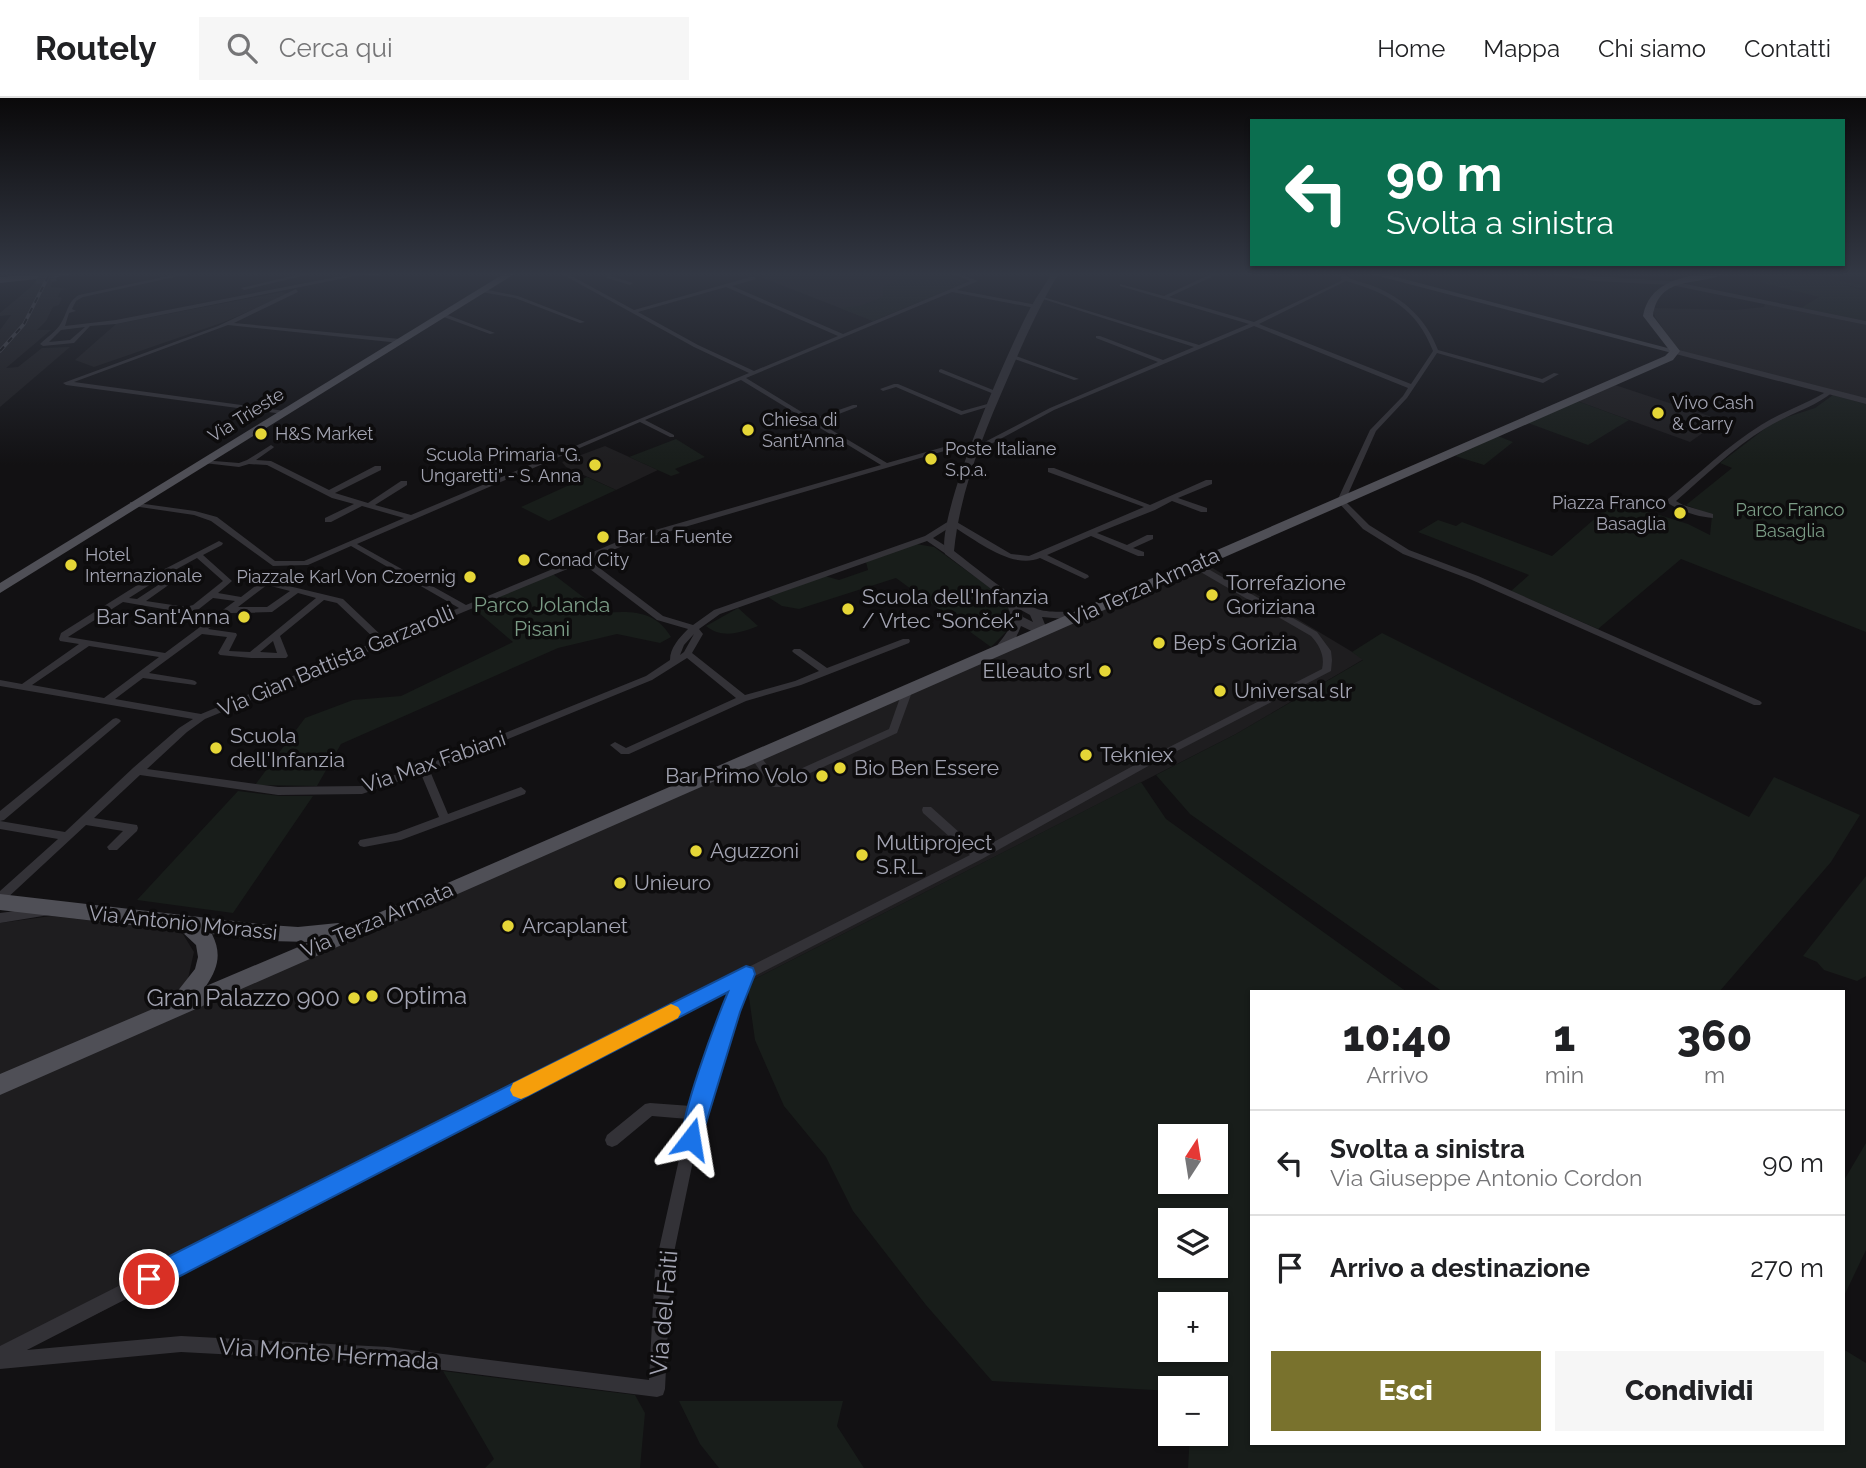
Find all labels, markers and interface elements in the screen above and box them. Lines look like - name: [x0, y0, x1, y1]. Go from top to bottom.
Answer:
- search box: [199, 17, 689, 80]
- text: Routely: [35, 29, 157, 68]
- icon: search: [223, 29, 261, 67]
- text: Cerca qui: [279, 33, 393, 63]
- text: Home: [1377, 34, 1445, 63]
- text: Mappa: [1483, 34, 1560, 63]
- text: Chi siamo: [1598, 34, 1706, 63]
- text: Contatti: [1744, 34, 1831, 63]
- text: 90 m: [1386, 145, 1502, 202]
- icon: left: [1271, 147, 1362, 238]
- text: Svolta a sinistra: [1386, 204, 1614, 241]
- street label: Via Trieste: [204, 383, 288, 446]
- place label: Vivo Cash & Carry: [1672, 392, 1754, 434]
- marker: Vivo Cash & Carry: [1650, 405, 1666, 421]
- place label: Chiesa di Sant'Anna: [762, 409, 845, 451]
- marker: Chiesa di Sant'Anna: [740, 422, 756, 438]
- place label: H&S Market: [275, 423, 373, 444]
- marker: H&S Market: [253, 426, 269, 442]
- place label: Poste Italiane S.p.a.: [945, 438, 1057, 480]
- place label: Scuola Primaria "G. Ungaretti" - S. Anna: [421, 444, 581, 486]
- marker: Poste Italiane S.p.a.: [923, 451, 939, 467]
- marker: Scuola Primaria "G. Ungaretti" - S. Anna: [587, 457, 603, 473]
- place label: Piazza Franco Basaglia: [1552, 492, 1666, 534]
- park label: Parco Franco Basaglia: [1735, 499, 1845, 541]
- marker: Piazza Franco Basaglia: [1672, 505, 1688, 521]
- place label: Bar La Fuente: [617, 526, 733, 547]
- marker: Bar La Fuente: [595, 529, 611, 545]
- street label: Via Terza Armata: [1065, 542, 1223, 631]
- place label: Hotel Internazionale: [85, 544, 203, 586]
- place label: Conad City: [538, 549, 629, 570]
- marker: Conad City: [516, 552, 532, 568]
- marker: Hotel Internazionale: [63, 557, 79, 573]
- place label: Piazzale Karl Von Czoernig: [237, 566, 456, 587]
- marker: Piazzale Karl Von Czoernig: [462, 569, 478, 585]
- place label: Torrefazione Goriziana: [1226, 570, 1346, 619]
- place label: Scuola dell'Infanzia / Vrtec "Sonček": [862, 584, 1049, 633]
- marker: Torrefazione Goriziana: [1204, 587, 1220, 603]
- park label: Parco Jolanda Pisani: [474, 592, 610, 641]
- street label: Via Gian Battista Garzarolli: [214, 600, 457, 722]
- marker: Scuola dell'Infanzia / Vrtec "Sonček": [840, 601, 856, 617]
- place label: Bar Sant'Anna: [96, 604, 230, 629]
- marker: Bar Sant'Anna: [236, 609, 252, 625]
- place label: Bep's Gorizia: [1173, 630, 1297, 655]
- marker: Bep's Gorizia: [1151, 635, 1167, 651]
- place label: Elleauto srl: [983, 658, 1091, 683]
- marker: Elleauto srl: [1097, 663, 1113, 679]
- place label: Universal slr: [1234, 678, 1353, 703]
- marker: Universal slr: [1212, 683, 1228, 699]
- place label: Scuola dell'Infanzia: [230, 723, 345, 772]
- street label: Via Max Fabiani: [359, 725, 509, 798]
- marker: Scuola dell'Infanzia: [208, 740, 224, 756]
- place label: Tekniex: [1100, 742, 1174, 767]
- marker: Tekniex: [1078, 747, 1094, 763]
- place label: Bio Ben Essere: [854, 755, 999, 780]
- marker: Bio Ben Essere: [832, 760, 848, 776]
- place label: Bar Primo Volo: [665, 763, 808, 788]
- marker: Bar Primo Volo: [814, 768, 830, 784]
- place label: Multiproject S.R.L: [876, 830, 992, 879]
- place label: Aguzzoni: [710, 838, 799, 863]
- marker: Aguzzoni: [688, 843, 704, 859]
- marker: Multiproject S.R.L: [854, 847, 870, 863]
- place label: Unieuro: [634, 870, 711, 895]
- marker: Unieuro: [612, 875, 628, 891]
- street label: Via Terza Armata: [297, 876, 456, 963]
- street label: Via Antonio Morassi: [87, 900, 279, 945]
- place label: Arcaplanet: [522, 913, 628, 938]
- marker: Arcaplanet: [500, 918, 516, 934]
- place label: Optima: [386, 981, 467, 1010]
- place label: Gran Palazzo 900: [147, 983, 340, 1012]
- marker: Optima: [364, 988, 380, 1004]
- marker: Gran Palazzo 900: [346, 990, 362, 1006]
- text: 10:40: [1343, 1012, 1452, 1061]
- text: 1: [1554, 1012, 1575, 1061]
- text: 360: [1677, 1012, 1752, 1061]
- text: Arrivo: [1366, 1061, 1428, 1088]
- text: min: [1545, 1061, 1584, 1088]
- text: m: [1704, 1061, 1725, 1088]
- position arrow: [654, 1102, 728, 1176]
- north arrow: [1158, 1124, 1228, 1194]
- map controls: [1158, 1124, 1228, 1446]
- text: Svolta a sinistra: [1330, 1134, 1525, 1164]
- icon: left: [1271, 1144, 1309, 1182]
- text: 90 m: [1762, 1148, 1824, 1178]
- text: Via Giuseppe Antonio Cordon: [1330, 1164, 1642, 1191]
- button: layers: [1158, 1208, 1228, 1278]
- pin: [119, 1249, 179, 1309]
- street label: Via del Faiti: [644, 1249, 683, 1377]
- icon: arrive: [1271, 1249, 1309, 1287]
- text: Arrivo a destinazione: [1330, 1253, 1590, 1283]
- text: 270 m: [1750, 1253, 1824, 1283]
- icon: arrive: [130, 1260, 168, 1298]
- button: +: [1158, 1292, 1228, 1362]
- street label: Via Monte Hermada: [218, 1331, 440, 1376]
- button: Esci: [1271, 1351, 1541, 1431]
- button: Condividi: [1555, 1351, 1824, 1431]
- button: −: [1158, 1376, 1228, 1446]

